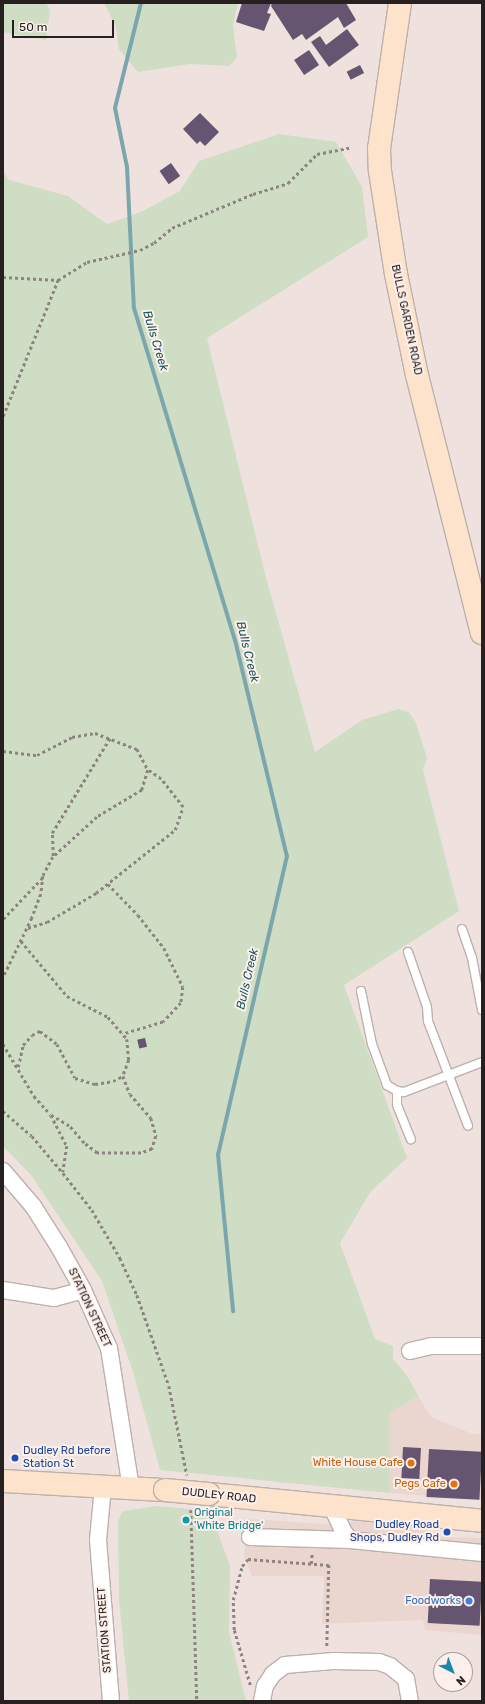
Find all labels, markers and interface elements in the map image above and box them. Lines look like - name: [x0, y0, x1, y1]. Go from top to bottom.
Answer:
- scale bar: [14, 12, 116, 38]
- text: 50 m: [19, 20, 47, 34]
- street label: BULLS GARDEN ROAD: [388, 263, 424, 377]
- water label: Bulls Creek: [139, 309, 171, 373]
- water label: Bulls Creek: [232, 620, 262, 684]
- water label: Bulls Creek: [234, 947, 262, 1011]
- street label: STATION STREET: [65, 1266, 113, 1350]
- place label: Dudley Rd before Station St: [23, 1445, 111, 1471]
- marker: Dudley Rd before Station St: [10, 1453, 20, 1463]
- place label: White House Cafe: [313, 1456, 403, 1470]
- marker: White House Cafe: [406, 1458, 416, 1468]
- place label: Pegs Cafe: [394, 1477, 446, 1491]
- marker: Pegs Cafe: [449, 1479, 459, 1489]
- street label: DUDLEY ROAD: [181, 1486, 257, 1506]
- place label: Original 'White Bridge': [194, 1507, 263, 1533]
- marker: Original 'White Bridge': [181, 1515, 191, 1525]
- place label: Dudley Road Shops, Dudley Rd: [350, 1519, 439, 1545]
- marker: Dudley Road Shops, Dudley Rd: [442, 1527, 452, 1537]
- street label: STATION STREET: [95, 1587, 115, 1673]
- place label: Foodworks: [405, 1594, 461, 1608]
- marker: Foodworks: [464, 1596, 474, 1606]
- north arrow: [433, 1652, 473, 1692]
- text: N: [453, 1673, 468, 1688]

